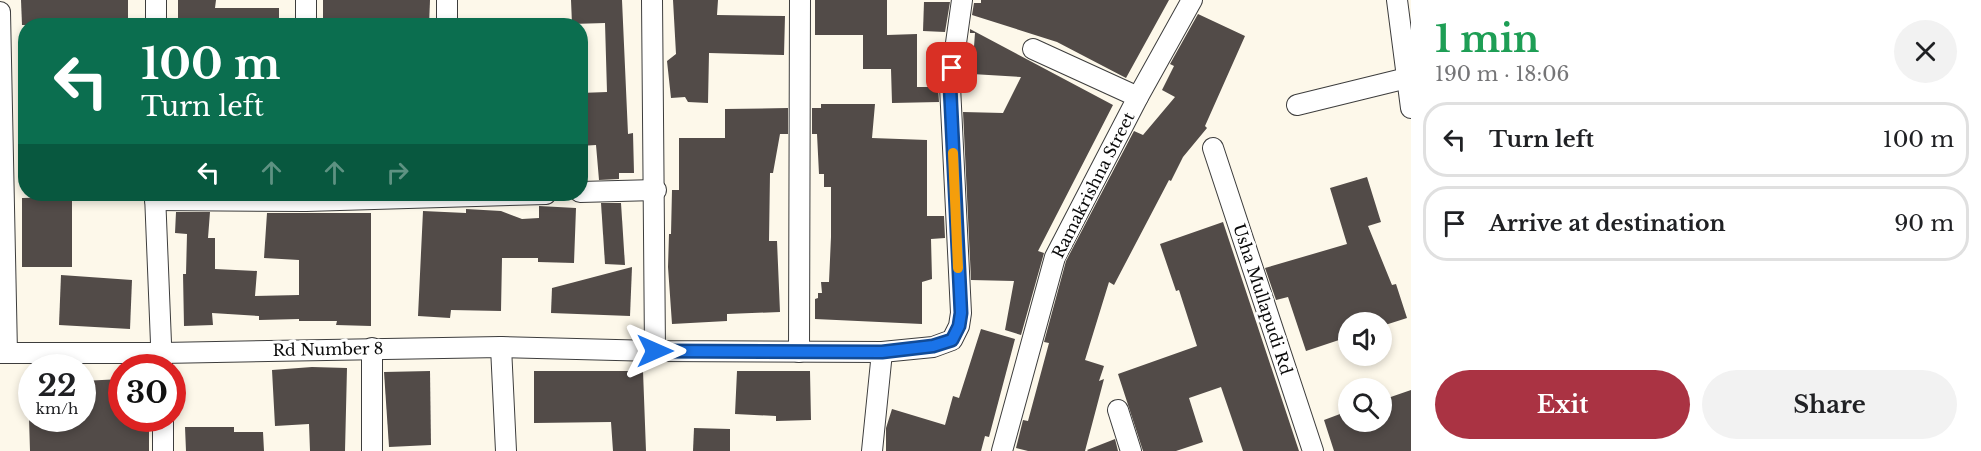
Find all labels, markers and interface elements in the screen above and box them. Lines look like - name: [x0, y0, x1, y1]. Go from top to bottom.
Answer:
- text: 1 min: [1435, 17, 1539, 62]
- button: close: [1894, 20, 1957, 83]
- text: 100 m: [141, 38, 280, 90]
- icon: left: [42, 42, 120, 120]
- pin: [926, 42, 977, 93]
- icon: arrive: [935, 51, 968, 84]
- text: 190 m · 18:06: [1435, 62, 1569, 86]
- text: Turn left: [141, 90, 264, 123]
- street label: Ramakrishna Street: [1048, 109, 1138, 261]
- icon: left: [1438, 123, 1471, 156]
- text: Turn left: [1489, 126, 1594, 153]
- text: 100 m: [1883, 126, 1954, 153]
- icon: left: [192, 156, 225, 189]
- icon: ahead: [255, 156, 288, 189]
- icon: ahead: [318, 156, 351, 189]
- icon: right: [381, 156, 414, 189]
- icon: arrive: [1438, 207, 1471, 240]
- text: Arrive at destination: [1489, 210, 1726, 237]
- text: 90 m: [1894, 210, 1954, 237]
- street label: Usha Mullapudi Rd: [1229, 221, 1297, 377]
- map controls: [1338, 312, 1392, 432]
- button: sound: [1338, 312, 1392, 366]
- position arrow: [623, 319, 687, 383]
- street label: Rd Number 8: [272, 338, 384, 360]
- speed limit sign: 30: [108, 354, 186, 432]
- text: 22: [37, 367, 77, 404]
- button: Exit: [1435, 370, 1690, 439]
- button: Share: [1702, 370, 1957, 439]
- button: search: [1338, 378, 1392, 432]
- text: km/h: [36, 399, 78, 418]

